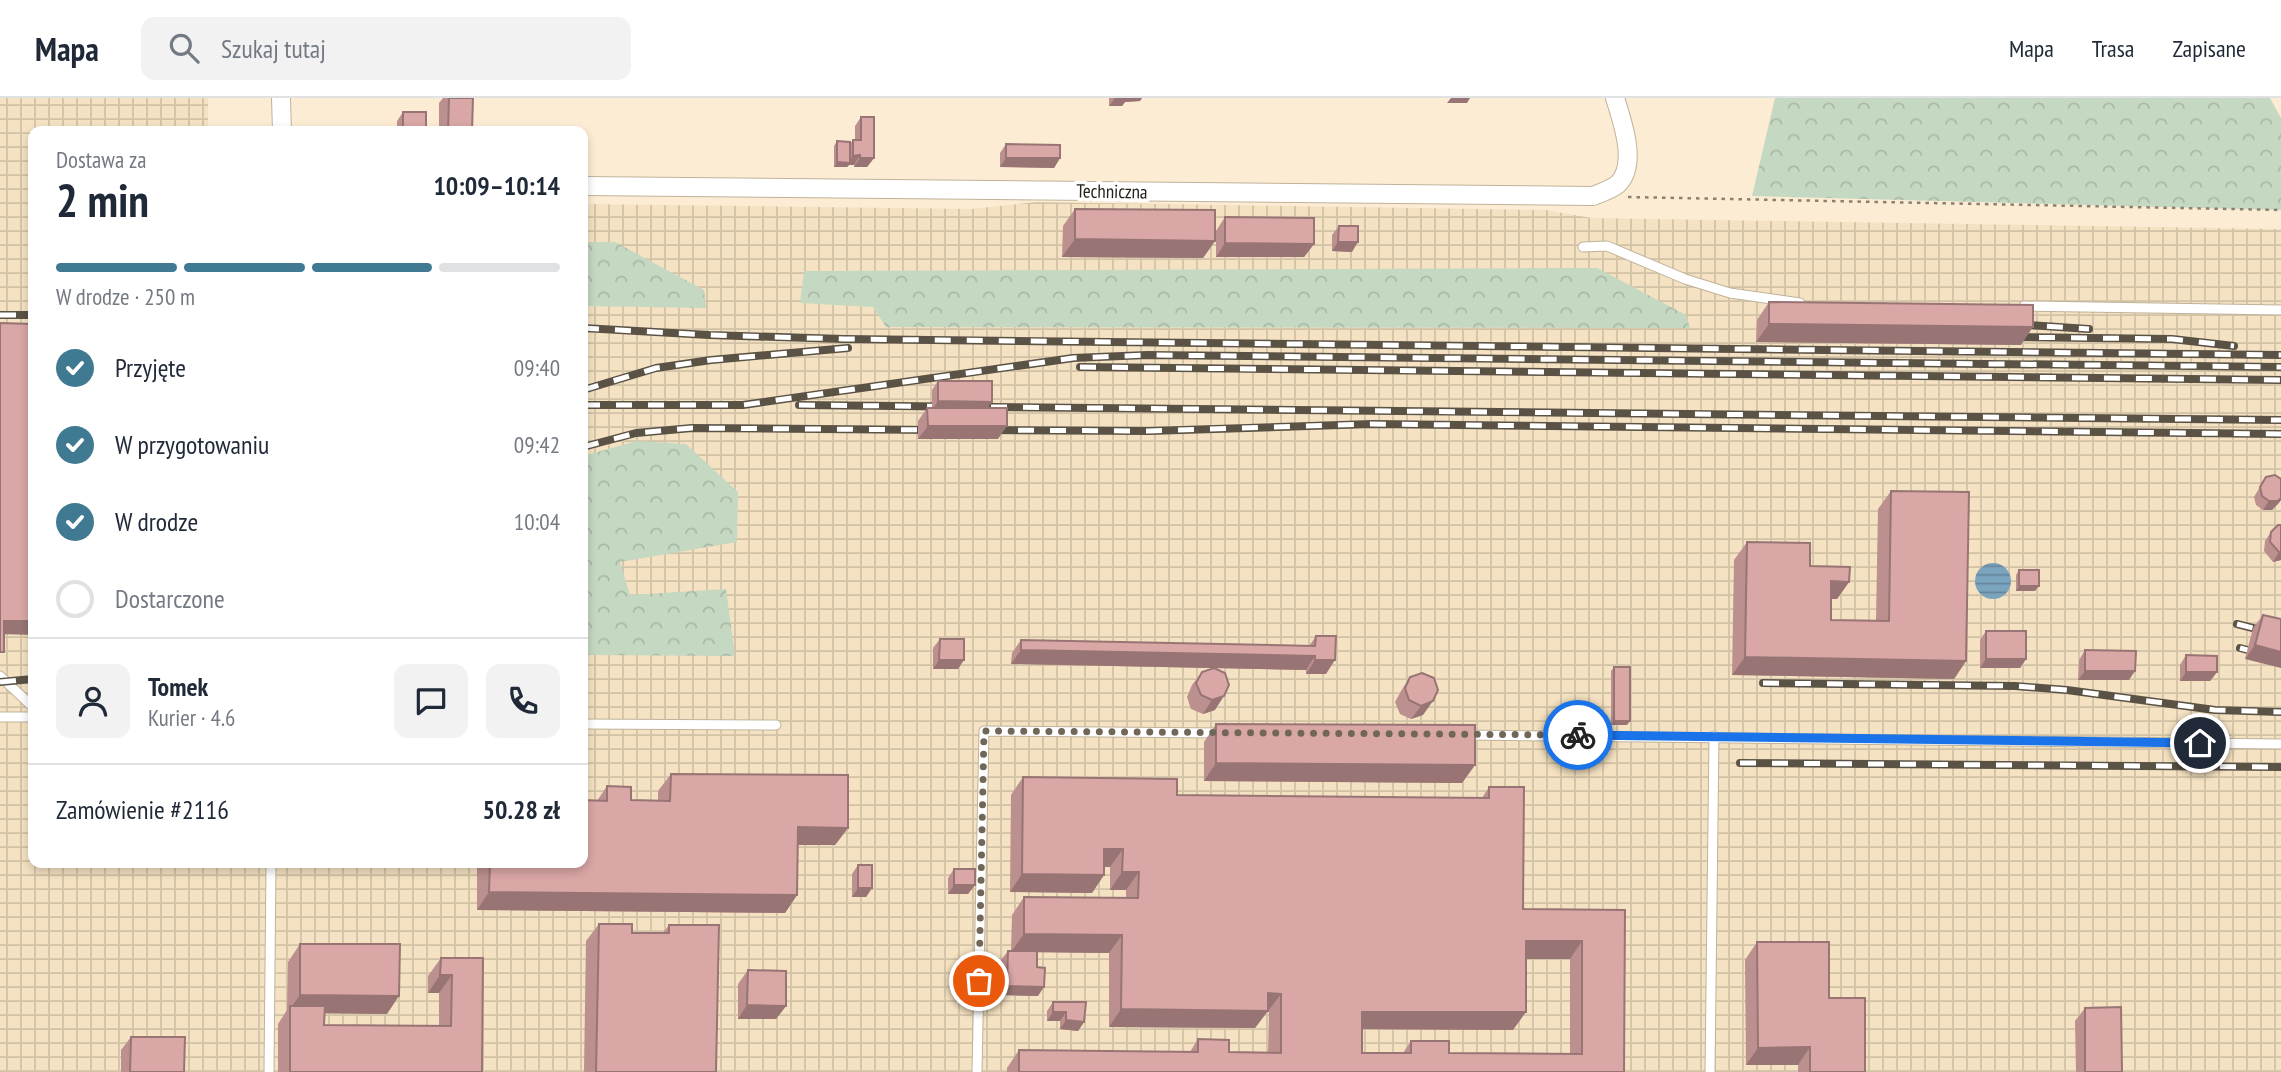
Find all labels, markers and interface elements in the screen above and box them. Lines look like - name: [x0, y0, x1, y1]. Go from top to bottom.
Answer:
- search box: [141, 17, 631, 80]
- text: Mapa: [35, 27, 99, 70]
- icon: search: [165, 29, 203, 67]
- text: Szukaj tutaj: [221, 32, 326, 65]
- text: Mapa: [2009, 33, 2054, 64]
- text: Trasa: [2092, 33, 2134, 64]
- text: Zapisane: [2172, 33, 2246, 64]
- text: Dostawa za: [56, 145, 146, 174]
- text: 10:09–10:14: [433, 169, 560, 202]
- text: 2 min: [56, 170, 149, 230]
- street label: Techniczna: [1076, 178, 1148, 204]
- text: W drodze · 250 m: [56, 282, 195, 311]
- icon: check: [56, 349, 94, 387]
- text: Przyjęte: [115, 351, 186, 384]
- text: 09:40: [514, 353, 560, 382]
- icon: check: [56, 426, 94, 464]
- text: W przygotowaniu: [115, 428, 269, 461]
- text: 09:42: [514, 430, 560, 459]
- icon: check: [56, 503, 94, 541]
- text: W drodze: [115, 505, 198, 538]
- text: 10:04: [514, 507, 560, 536]
- text: Dostarczone: [115, 582, 225, 615]
- button: person: [56, 664, 130, 738]
- button: chat: [394, 664, 468, 738]
- button: phone: [486, 664, 560, 738]
- text: Tomek: [148, 670, 208, 703]
- courier: [1543, 700, 1613, 770]
- text: Kurier · 4.6: [148, 703, 235, 732]
- pin: [2170, 713, 2230, 773]
- icon: bike: [1559, 716, 1597, 754]
- icon: home: [2181, 724, 2219, 762]
- text: Zamówienie #2116: [56, 793, 229, 826]
- text: 50.28 zł: [483, 793, 560, 826]
- pin: [949, 951, 1009, 1011]
- icon: bag: [960, 962, 998, 1000]

